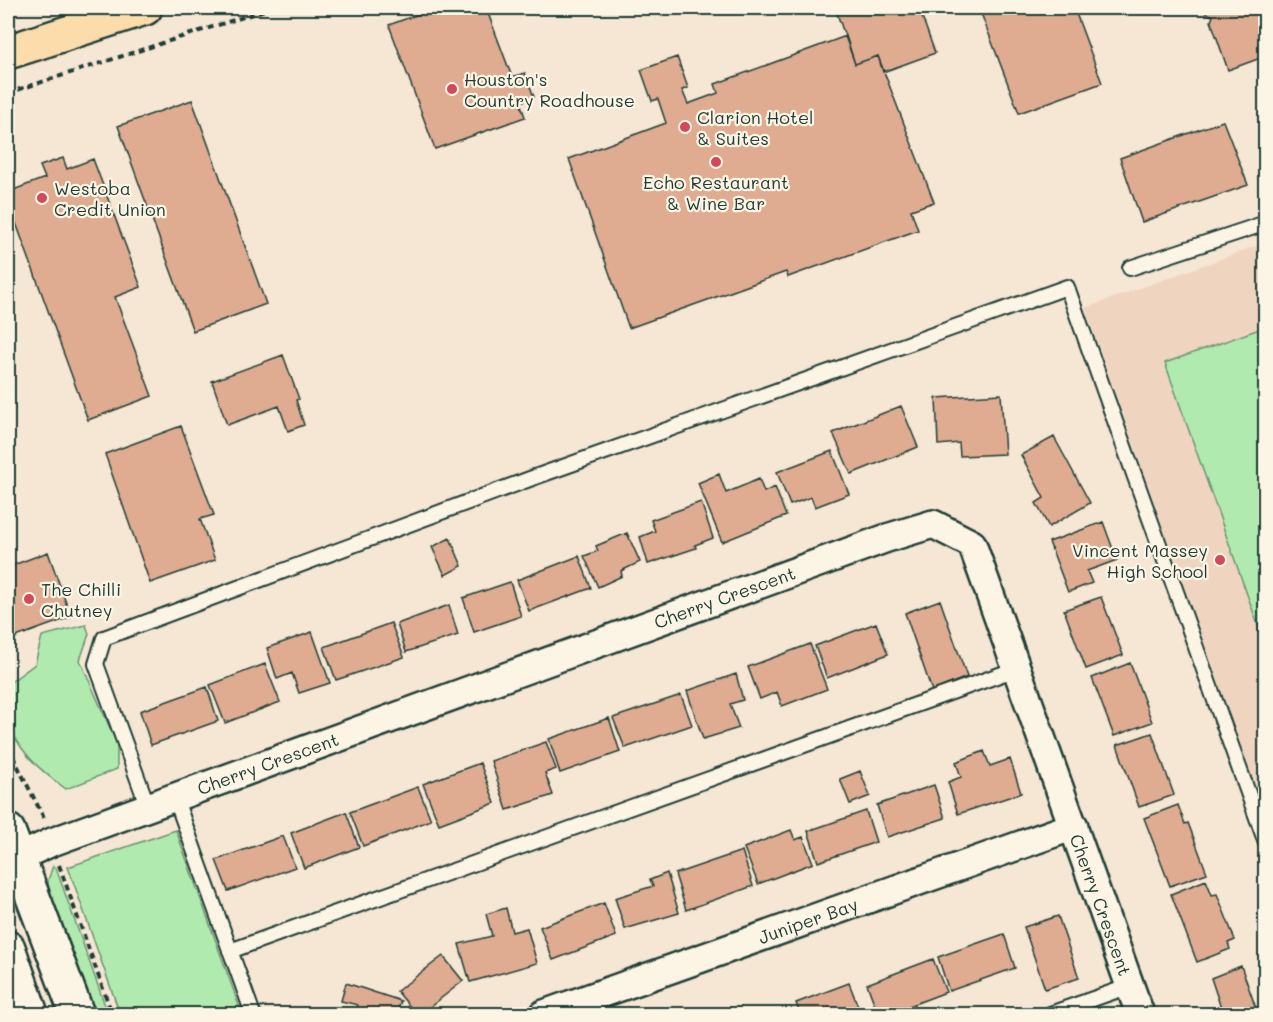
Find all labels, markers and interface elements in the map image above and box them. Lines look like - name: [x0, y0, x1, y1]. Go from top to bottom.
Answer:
- place label: Houston's Country Roadhouse: [464, 67, 635, 112]
- marker: Houston's Country Roadhouse: [445, 82, 459, 96]
- place label: Clarion Hotel & Suites: [697, 105, 814, 150]
- marker: Clarion Hotel & Suites: [678, 120, 692, 134]
- marker: Echo Restaurant & Wine Bar: [709, 155, 723, 169]
- place label: Echo Restaurant & Wine Bar: [643, 170, 789, 215]
- place label: Westoba Credit Union: [54, 176, 166, 221]
- marker: Westoba Credit Union: [35, 191, 49, 205]
- place label: Vincent Massey High School: [1072, 538, 1208, 583]
- marker: Vincent Massey High School: [1213, 553, 1227, 567]
- street label: Cherry Crescent: [650, 560, 799, 634]
- place label: The Chilli Chutney: [41, 577, 121, 622]
- marker: The Chilli Chutney: [22, 592, 36, 606]
- street label: Cherry Crescent: [194, 727, 342, 800]
- street label: Cherry Crescent: [1065, 831, 1137, 979]
- street label: Juniper Bay: [755, 892, 861, 949]

